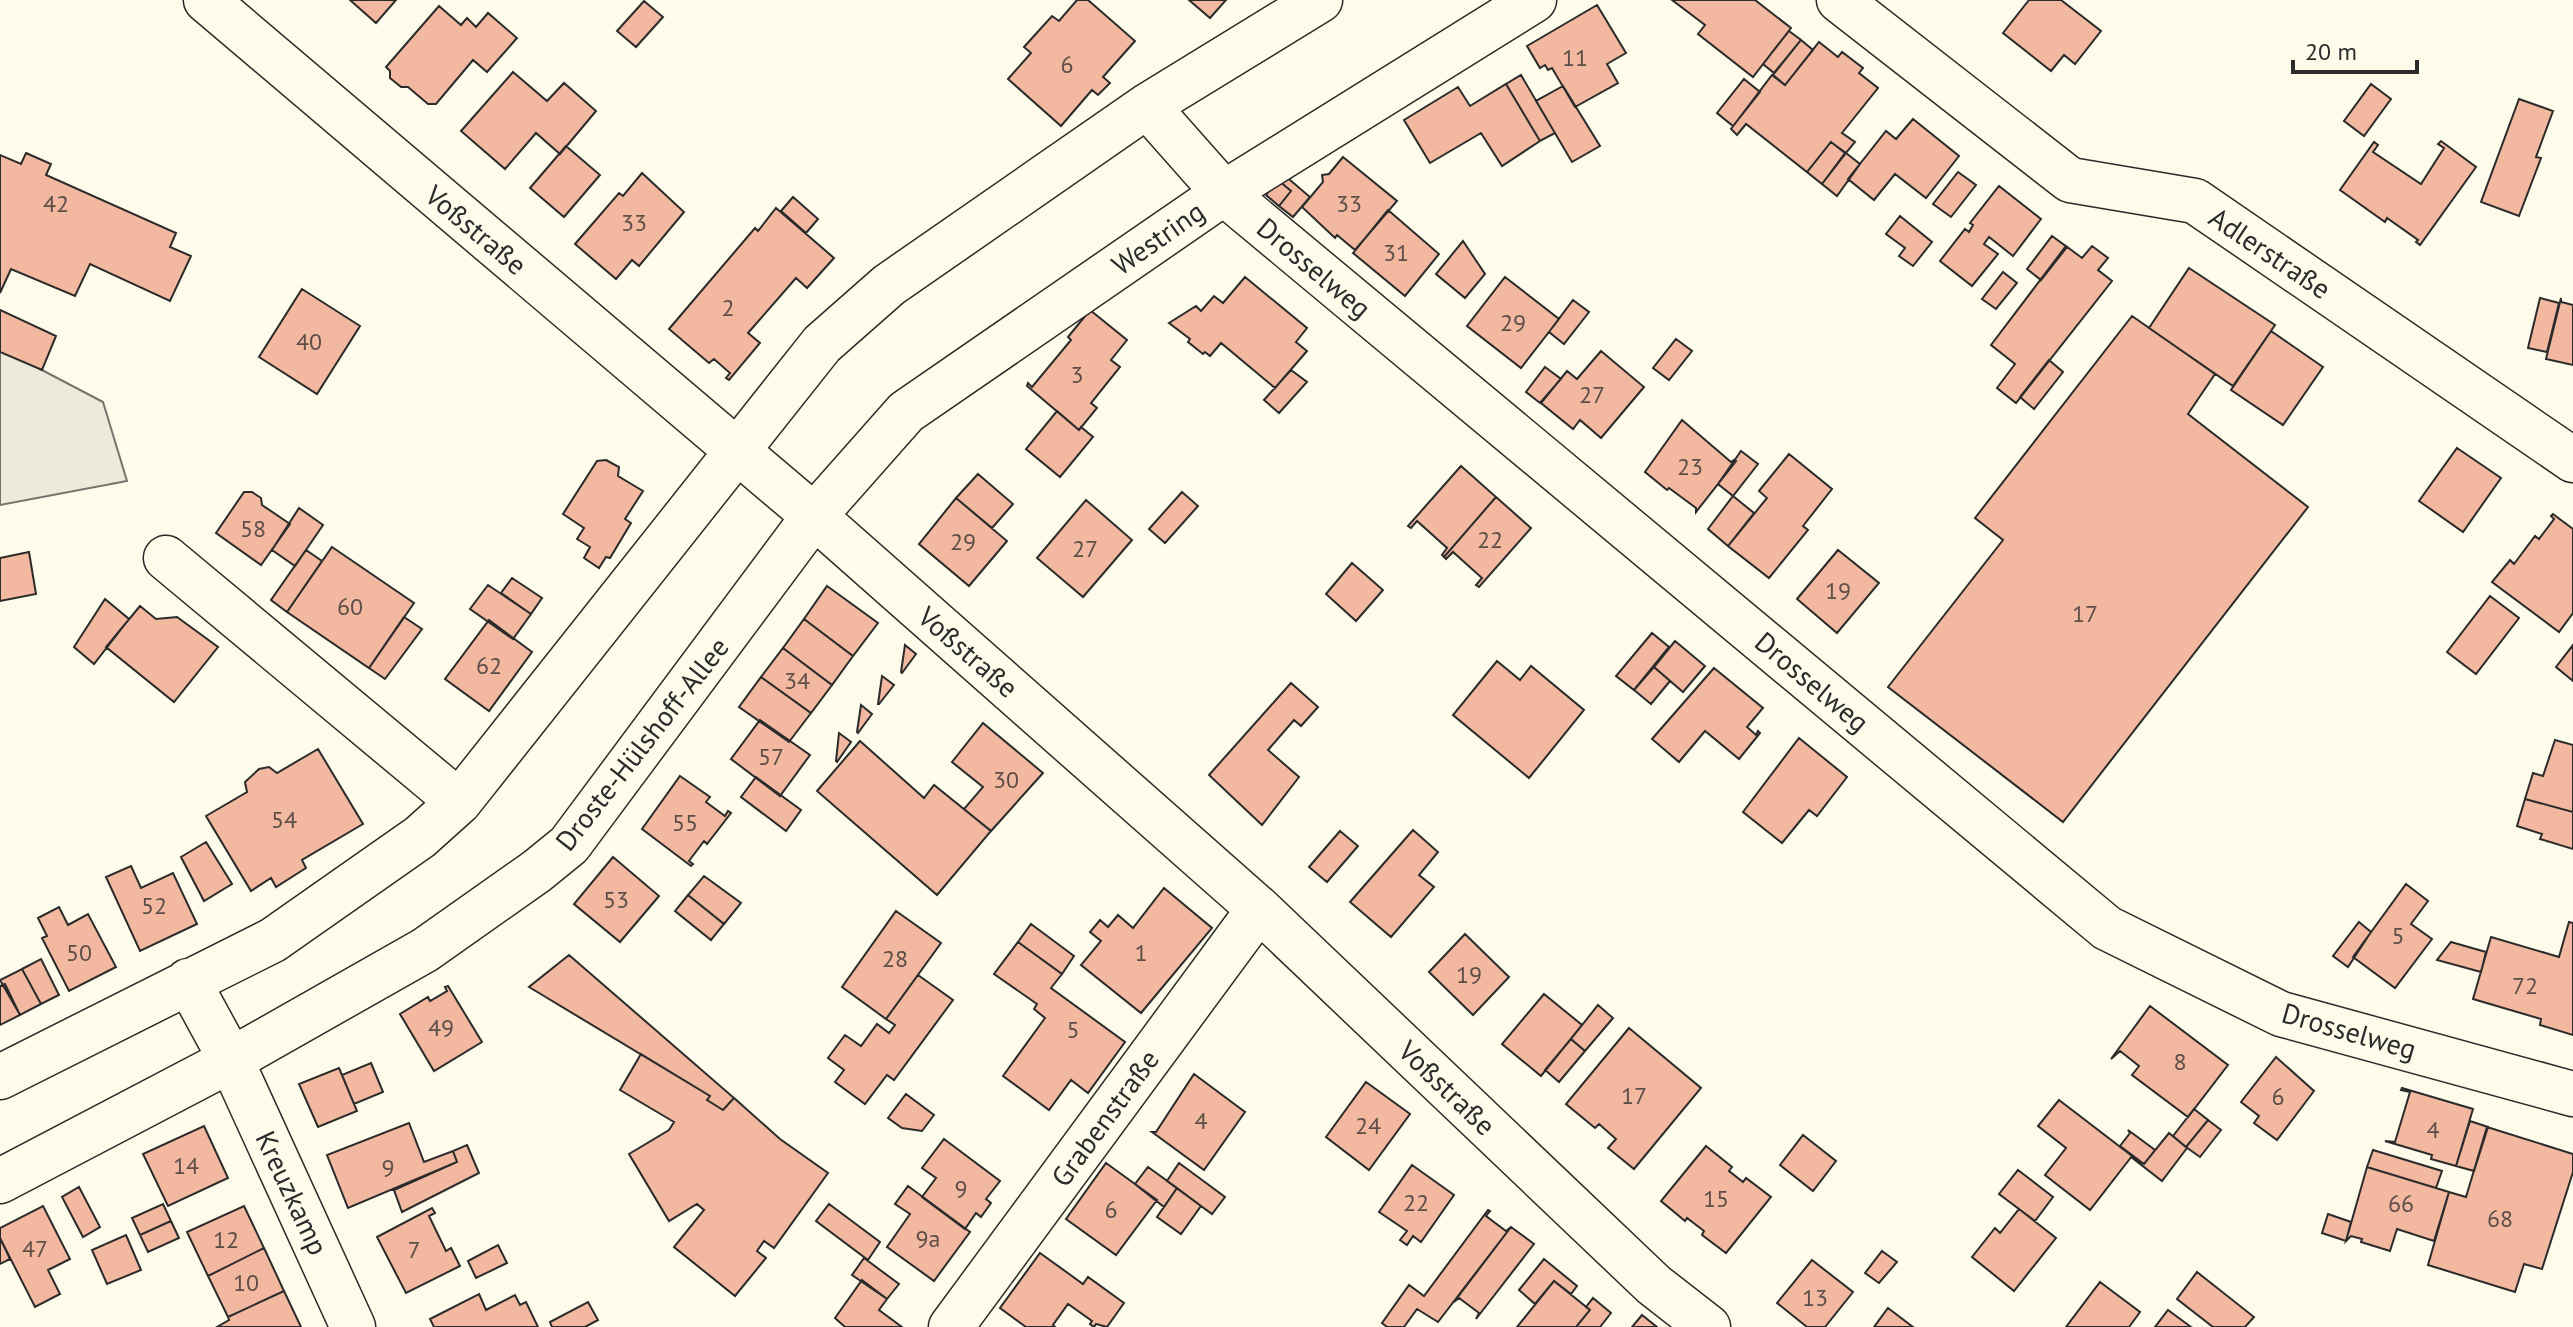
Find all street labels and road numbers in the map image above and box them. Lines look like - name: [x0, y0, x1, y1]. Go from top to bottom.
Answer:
- street label: Voßstraße: [417, 176, 535, 283]
- street label: Westring: [1104, 192, 1211, 283]
- street label: Adlerstraße: [2202, 198, 2338, 307]
- street label: Drosselweg: [1250, 209, 1379, 326]
- street label: Voßstraße: [910, 597, 1026, 705]
- street label: Drosselweg: [1748, 623, 1877, 740]
- street label: Droste-Hülshoff-Allee: [547, 630, 736, 858]
- street label: Drosselweg: [2278, 994, 2421, 1067]
- street label: Voßstraße: [1390, 1031, 1504, 1143]
- street label: Grabenstraße: [1042, 1042, 1167, 1194]
- street label: Kreuzkamp: [248, 1125, 337, 1261]

